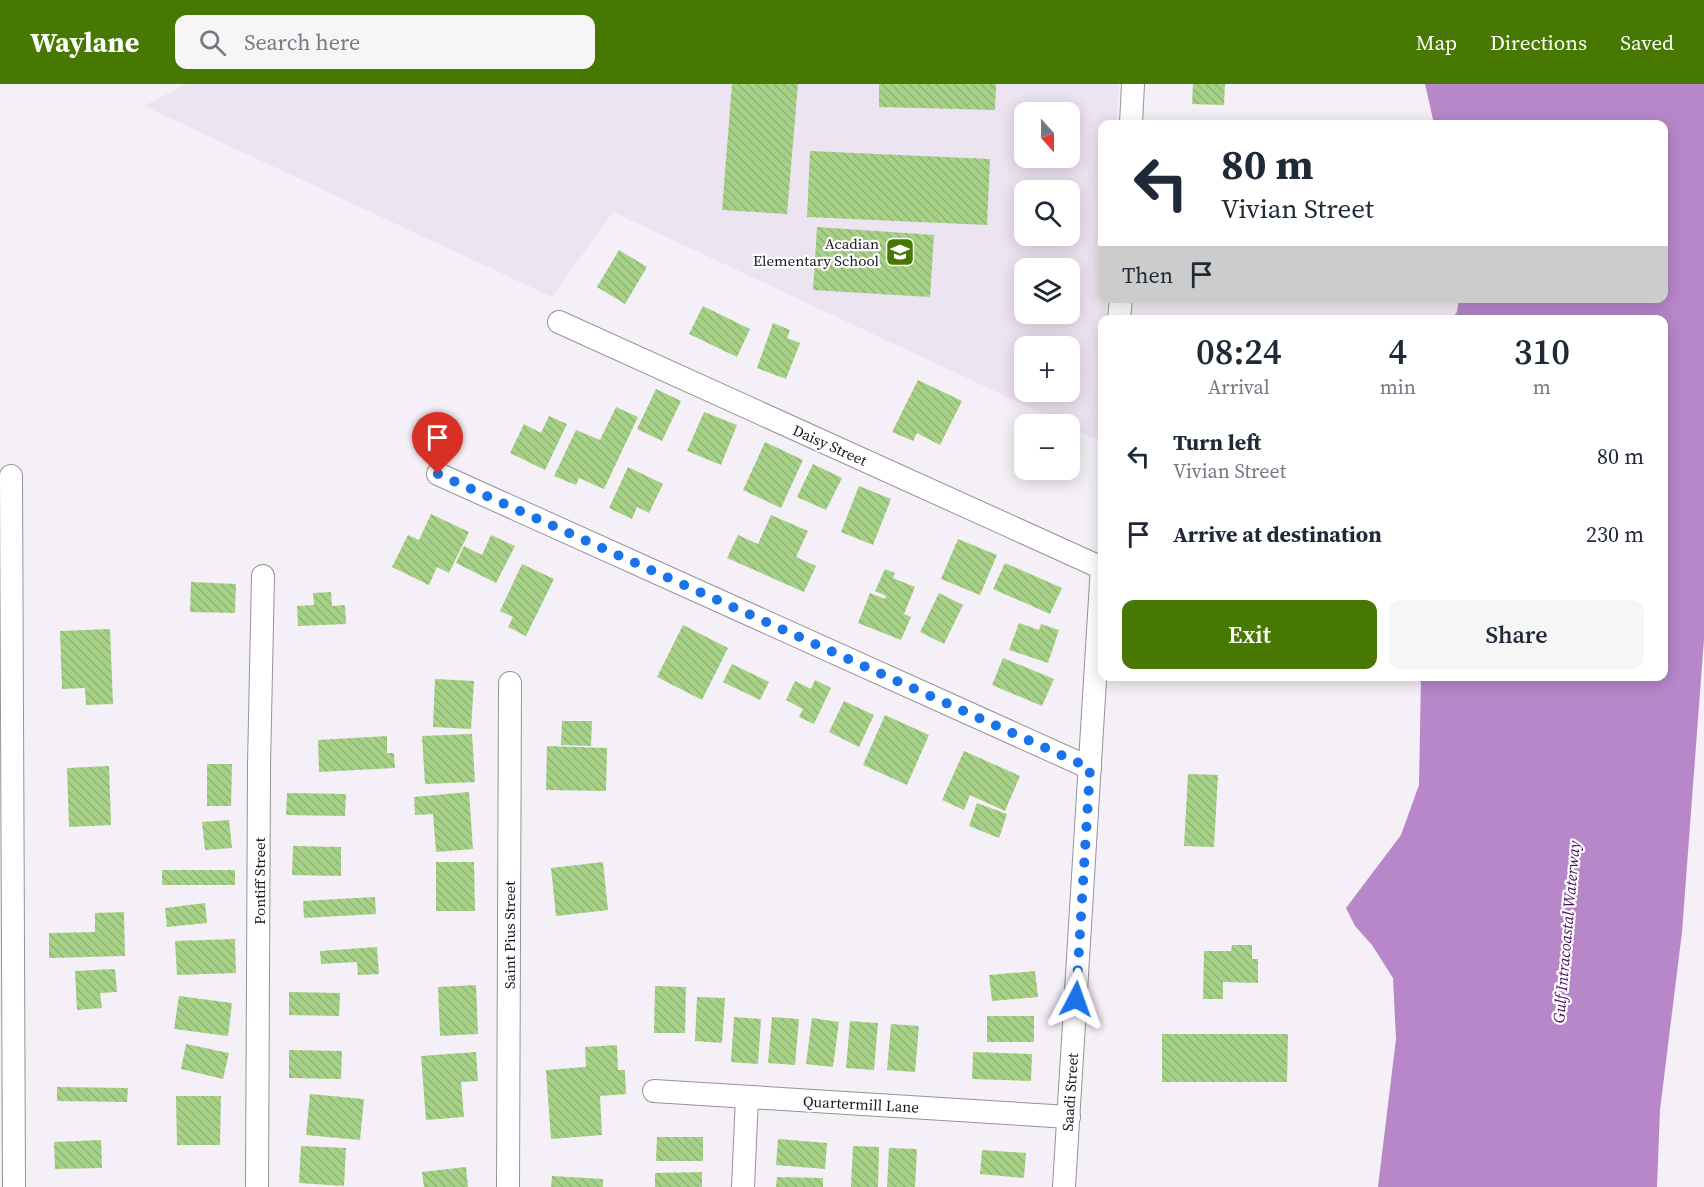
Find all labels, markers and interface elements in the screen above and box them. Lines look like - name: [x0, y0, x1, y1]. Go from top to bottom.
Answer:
- search box: [175, 15, 595, 69]
- text: Waylane: [30, 23, 139, 61]
- icon: search: [196, 26, 229, 59]
- text: Search here: [244, 27, 360, 57]
- text: Map: [1416, 28, 1457, 57]
- text: Directions: [1490, 28, 1587, 57]
- text: Saved: [1620, 28, 1674, 57]
- north arrow: [1014, 102, 1080, 168]
- map controls: [1014, 102, 1080, 480]
- text: 80 m: [1221, 135, 1314, 193]
- icon: left: [1122, 144, 1200, 222]
- button: search: [1014, 180, 1080, 246]
- text: Vivian Street: [1221, 190, 1374, 227]
- place label: Acadian Elementary School: [753, 233, 880, 271]
- school or university icon: Acadian Elementary School: [884, 236, 916, 268]
- button: layers: [1014, 258, 1080, 324]
- icon: arrive: [1185, 258, 1218, 291]
- text: Then: [1122, 260, 1173, 290]
- text: 08:24: [1196, 327, 1282, 376]
- text: 4: [1388, 327, 1407, 376]
- text: 310: [1514, 327, 1570, 376]
- button: +: [1014, 336, 1080, 402]
- text: Arrival: [1208, 373, 1270, 401]
- text: min: [1380, 373, 1416, 401]
- text: m: [1533, 373, 1551, 401]
- pin: [412, 412, 463, 474]
- button: −: [1014, 414, 1080, 480]
- street label: Daisy Street: [790, 419, 871, 471]
- icon: arrive: [421, 421, 454, 454]
- text: Turn left: [1173, 427, 1261, 457]
- icon: left: [1122, 440, 1155, 473]
- text: 80 m: [1597, 441, 1644, 471]
- text: Vivian Street: [1173, 457, 1286, 485]
- icon: arrive: [1122, 518, 1155, 551]
- text: Arrive at destination: [1173, 519, 1382, 549]
- text: 230 m: [1586, 519, 1644, 549]
- button: Exit: [1122, 600, 1377, 669]
- button: Share: [1389, 600, 1644, 669]
- street label: Pontiff Street: [249, 837, 270, 925]
- water label: Gulf Intracoastal Waterway: [1547, 840, 1585, 1024]
- street label: Saint Pius Street: [499, 881, 520, 989]
- position arrow: [1044, 967, 1108, 1031]
- street label: Saadi Street: [1057, 1052, 1083, 1132]
- street label: Quartermill Lane: [802, 1090, 920, 1118]

